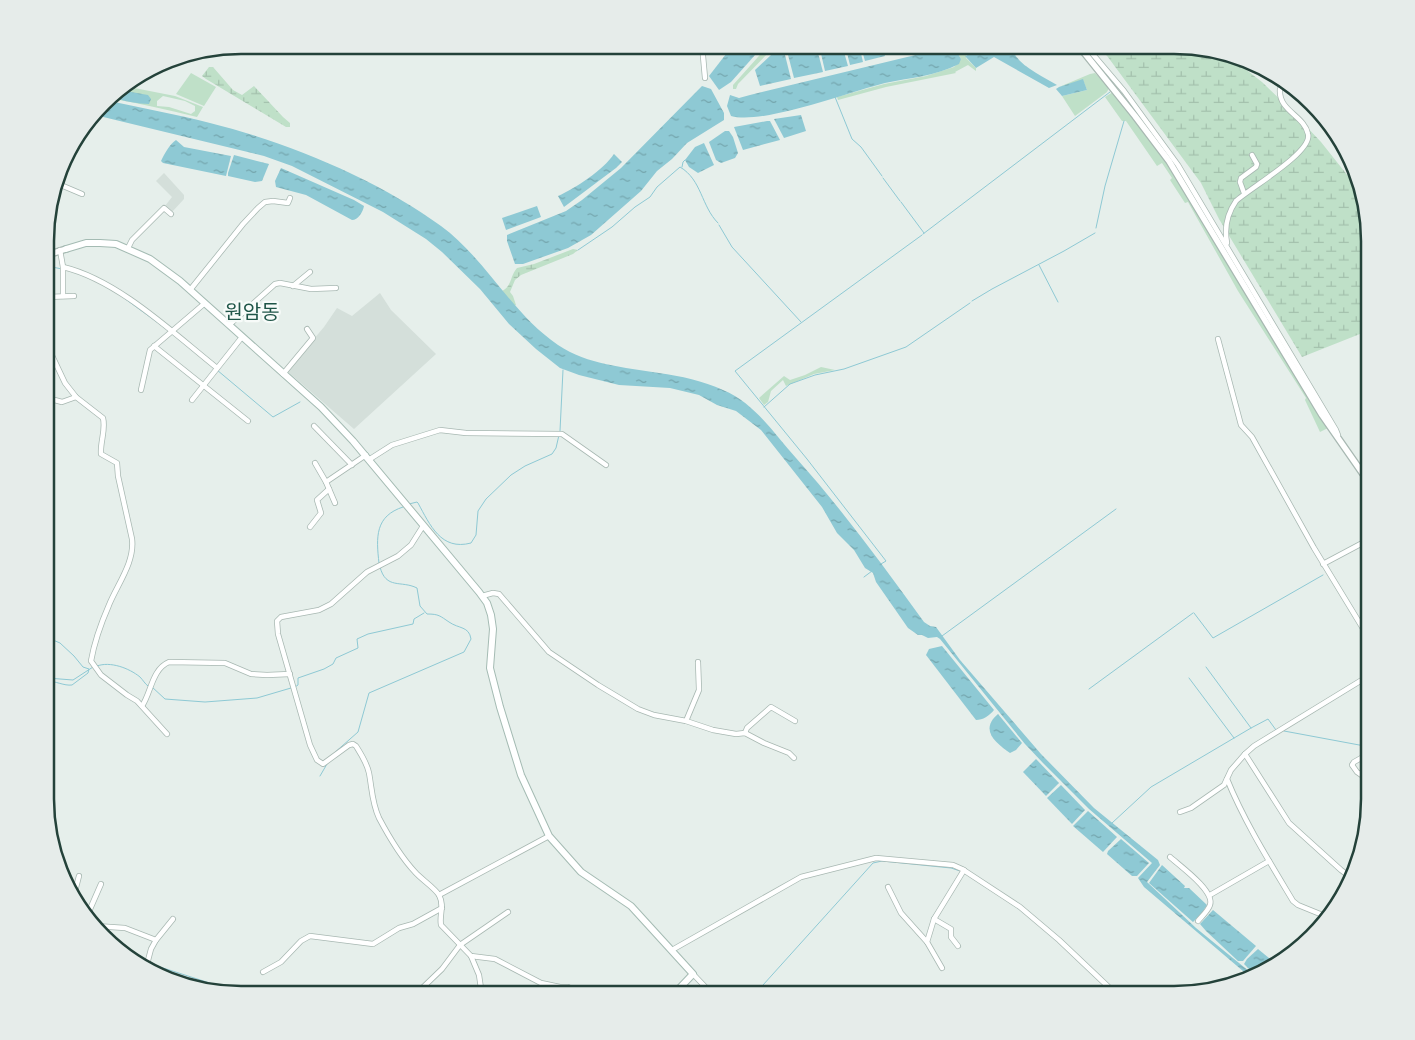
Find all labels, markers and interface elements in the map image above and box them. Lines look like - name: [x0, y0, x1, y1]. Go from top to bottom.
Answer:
- district label: 원암동: [224, 300, 280, 324]

